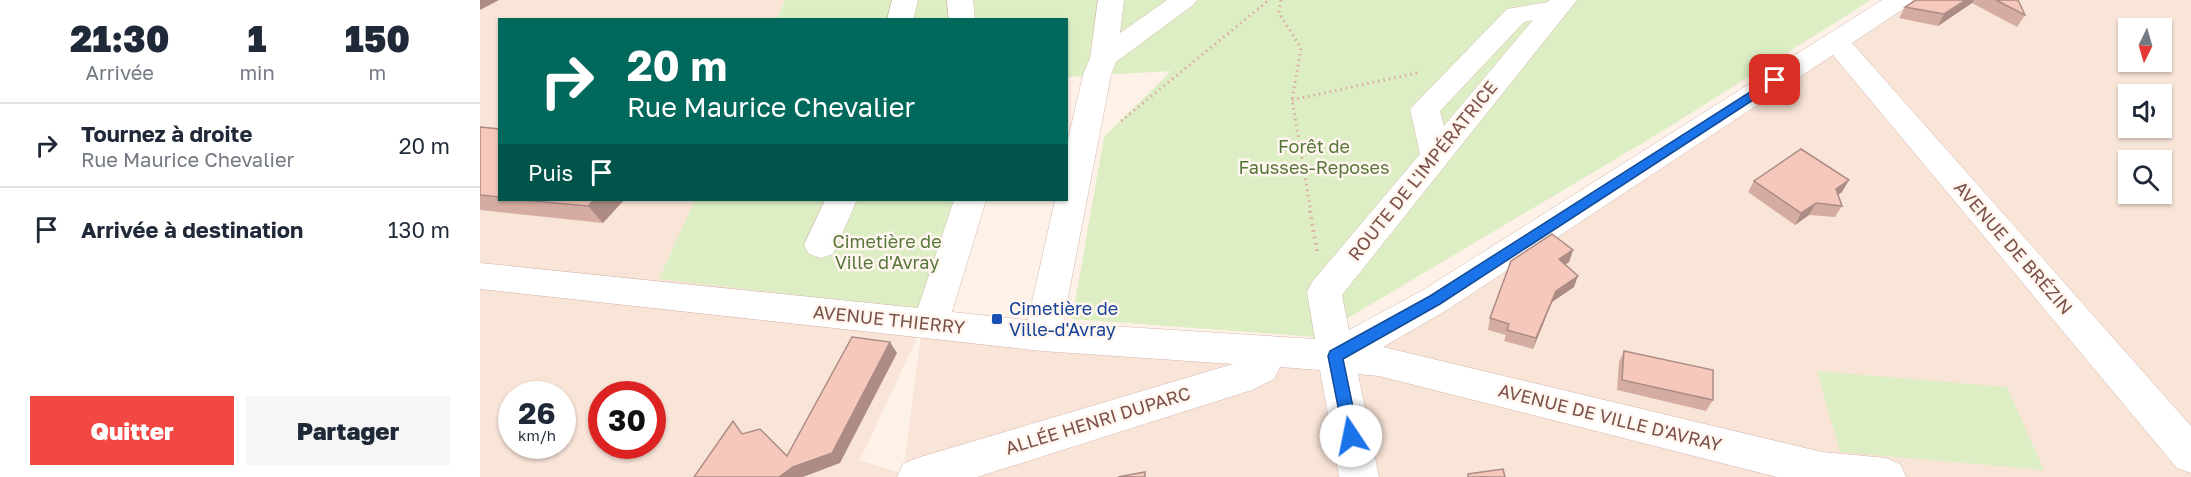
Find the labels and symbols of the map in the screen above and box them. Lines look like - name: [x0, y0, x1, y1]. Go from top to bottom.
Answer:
- north arrow: [2118, 18, 2172, 72]
- pin: [1749, 54, 1800, 105]
- street label: ROUTE DE L'IMPÉRATRICE: [1343, 76, 1502, 265]
- park label: Forêt de Fausses-Reposes: [1238, 135, 1390, 178]
- street label: AVENUE DE BRÉZIN: [1950, 176, 2078, 318]
- park label: Cimetière de Ville d'Avray: [832, 230, 942, 273]
- place label: Cimetière de Ville-d'Avray: [1009, 297, 1118, 340]
- street label: AVENUE THIERRY: [812, 300, 967, 338]
- marker: Cimetière de Ville-d'Avray: [990, 312, 1004, 326]
- street label: AVENUE DE VILLE D'AVRAY: [1496, 379, 1725, 456]
- speed limit sign: 30: [588, 381, 666, 459]
- street label: ALLÉE HENRI DUPARC: [1002, 381, 1193, 459]
- position arrow: [1319, 404, 1383, 468]

